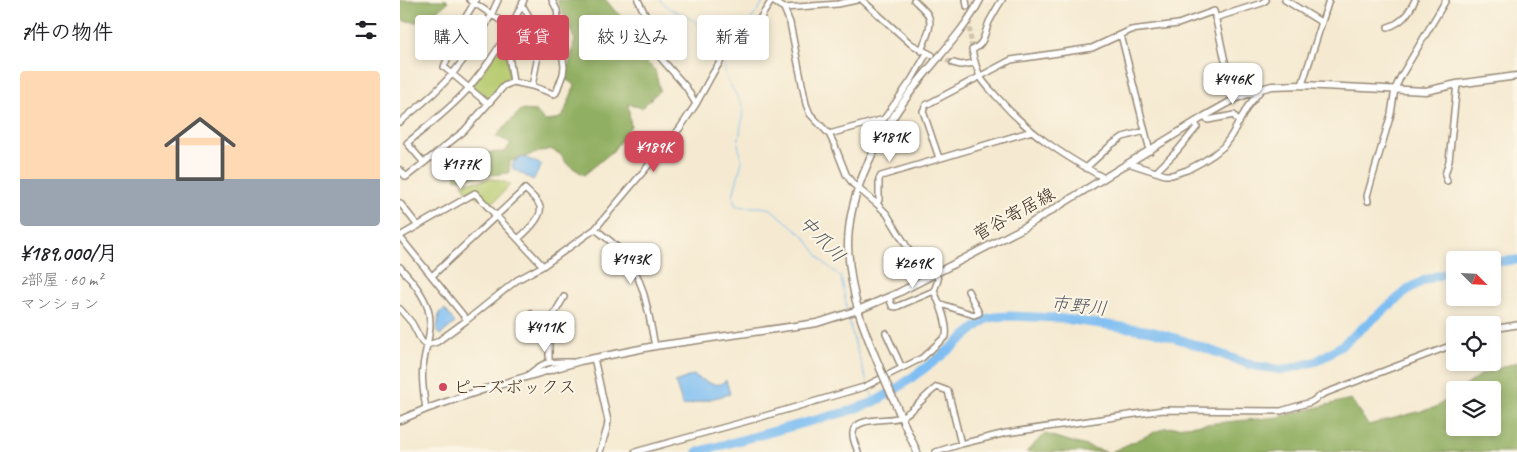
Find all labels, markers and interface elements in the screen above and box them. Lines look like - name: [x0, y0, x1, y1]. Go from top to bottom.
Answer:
- chip: 購入: [415, 15, 487, 60]
- chip: 賃貸: [497, 15, 569, 60]
- chip: 絞り込み: [579, 15, 687, 60]
- chip: 新着: [697, 15, 769, 60]
- icon: filters: [352, 16, 380, 44]
- text: 7件の物件: [20, 19, 113, 45]
- pin: ¥446K: [1198, 62, 1268, 105]
- text: ¥446K: [1214, 69, 1252, 89]
- icon: home: [155, 104, 245, 194]
- pin: ¥181K: [855, 120, 925, 163]
- text: ¥181K: [872, 127, 908, 147]
- pin: ¥189K: [619, 130, 689, 173]
- text: ¥189K: [636, 137, 672, 157]
- pin: ¥177K: [426, 148, 496, 190]
- text: ¥177K: [443, 154, 479, 174]
- street label: 菅谷寄居線: [969, 183, 1059, 245]
- water label: 中爪川: [794, 210, 850, 268]
- text: ¥189,000/月: [20, 240, 118, 266]
- pin: ¥143K: [596, 242, 666, 285]
- pin: ¥269K: [878, 246, 948, 289]
- text: ¥143K: [613, 249, 649, 269]
- north arrow: [1446, 251, 1501, 306]
- map controls: [1446, 251, 1501, 436]
- text: ¥269K: [894, 253, 932, 273]
- text: 2部屋 · 60 m²: [20, 270, 102, 290]
- water label: 市野川: [1049, 291, 1109, 321]
- text: マンション: [20, 294, 99, 314]
- pin: ¥411K: [510, 310, 580, 353]
- button: locate: [1446, 316, 1501, 371]
- text: ¥411K: [527, 317, 563, 337]
- place label: ピーズボックス: [453, 376, 576, 398]
- marker: ピーズボックス: [437, 381, 449, 393]
- button: layers: [1446, 381, 1501, 436]

